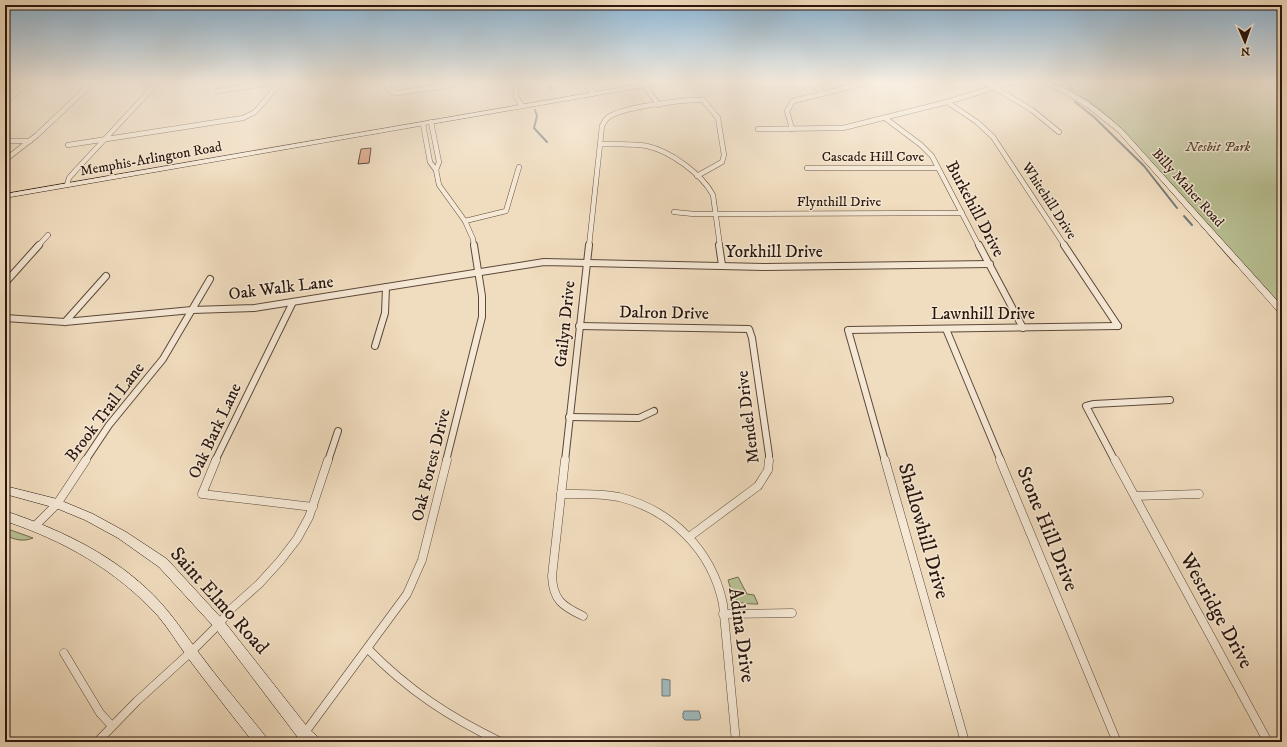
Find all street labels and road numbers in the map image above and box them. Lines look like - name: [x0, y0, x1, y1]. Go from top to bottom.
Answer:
- street label: Memphis-Arlington Road: [79, 138, 223, 180]
- street label: Billy Maher Road: [1148, 145, 1228, 231]
- street label: Cascade Hill Cove: [822, 148, 924, 166]
- street label: Burkehill Drive: [941, 157, 1009, 261]
- street label: Whitehill Drive: [1017, 158, 1081, 243]
- street label: Flynthill Drive: [797, 193, 881, 211]
- street label: Yorkhill Drive: [725, 241, 823, 263]
- street label: Oak Walk Lane: [227, 271, 335, 305]
- street label: Gailyn Drive: [550, 280, 580, 368]
- street label: Dalron Drive: [619, 301, 709, 325]
- street label: Lawnhill Drive: [931, 303, 1035, 325]
- street label: Brook Trail Lane: [61, 358, 149, 466]
- street label: Mendel Drive: [731, 369, 765, 465]
- street label: Oak Bark Lane: [183, 380, 247, 482]
- street label: Oak Forest Drive: [406, 406, 456, 524]
- street label: Shallowhill Drive: [892, 460, 954, 602]
- street label: Stone Hill Drive: [1011, 463, 1083, 595]
- street label: Saint Elmo Road: [164, 542, 274, 660]
- street label: Westridge Drive: [1174, 548, 1258, 673]
- street label: Adina Drive: [722, 586, 760, 684]

